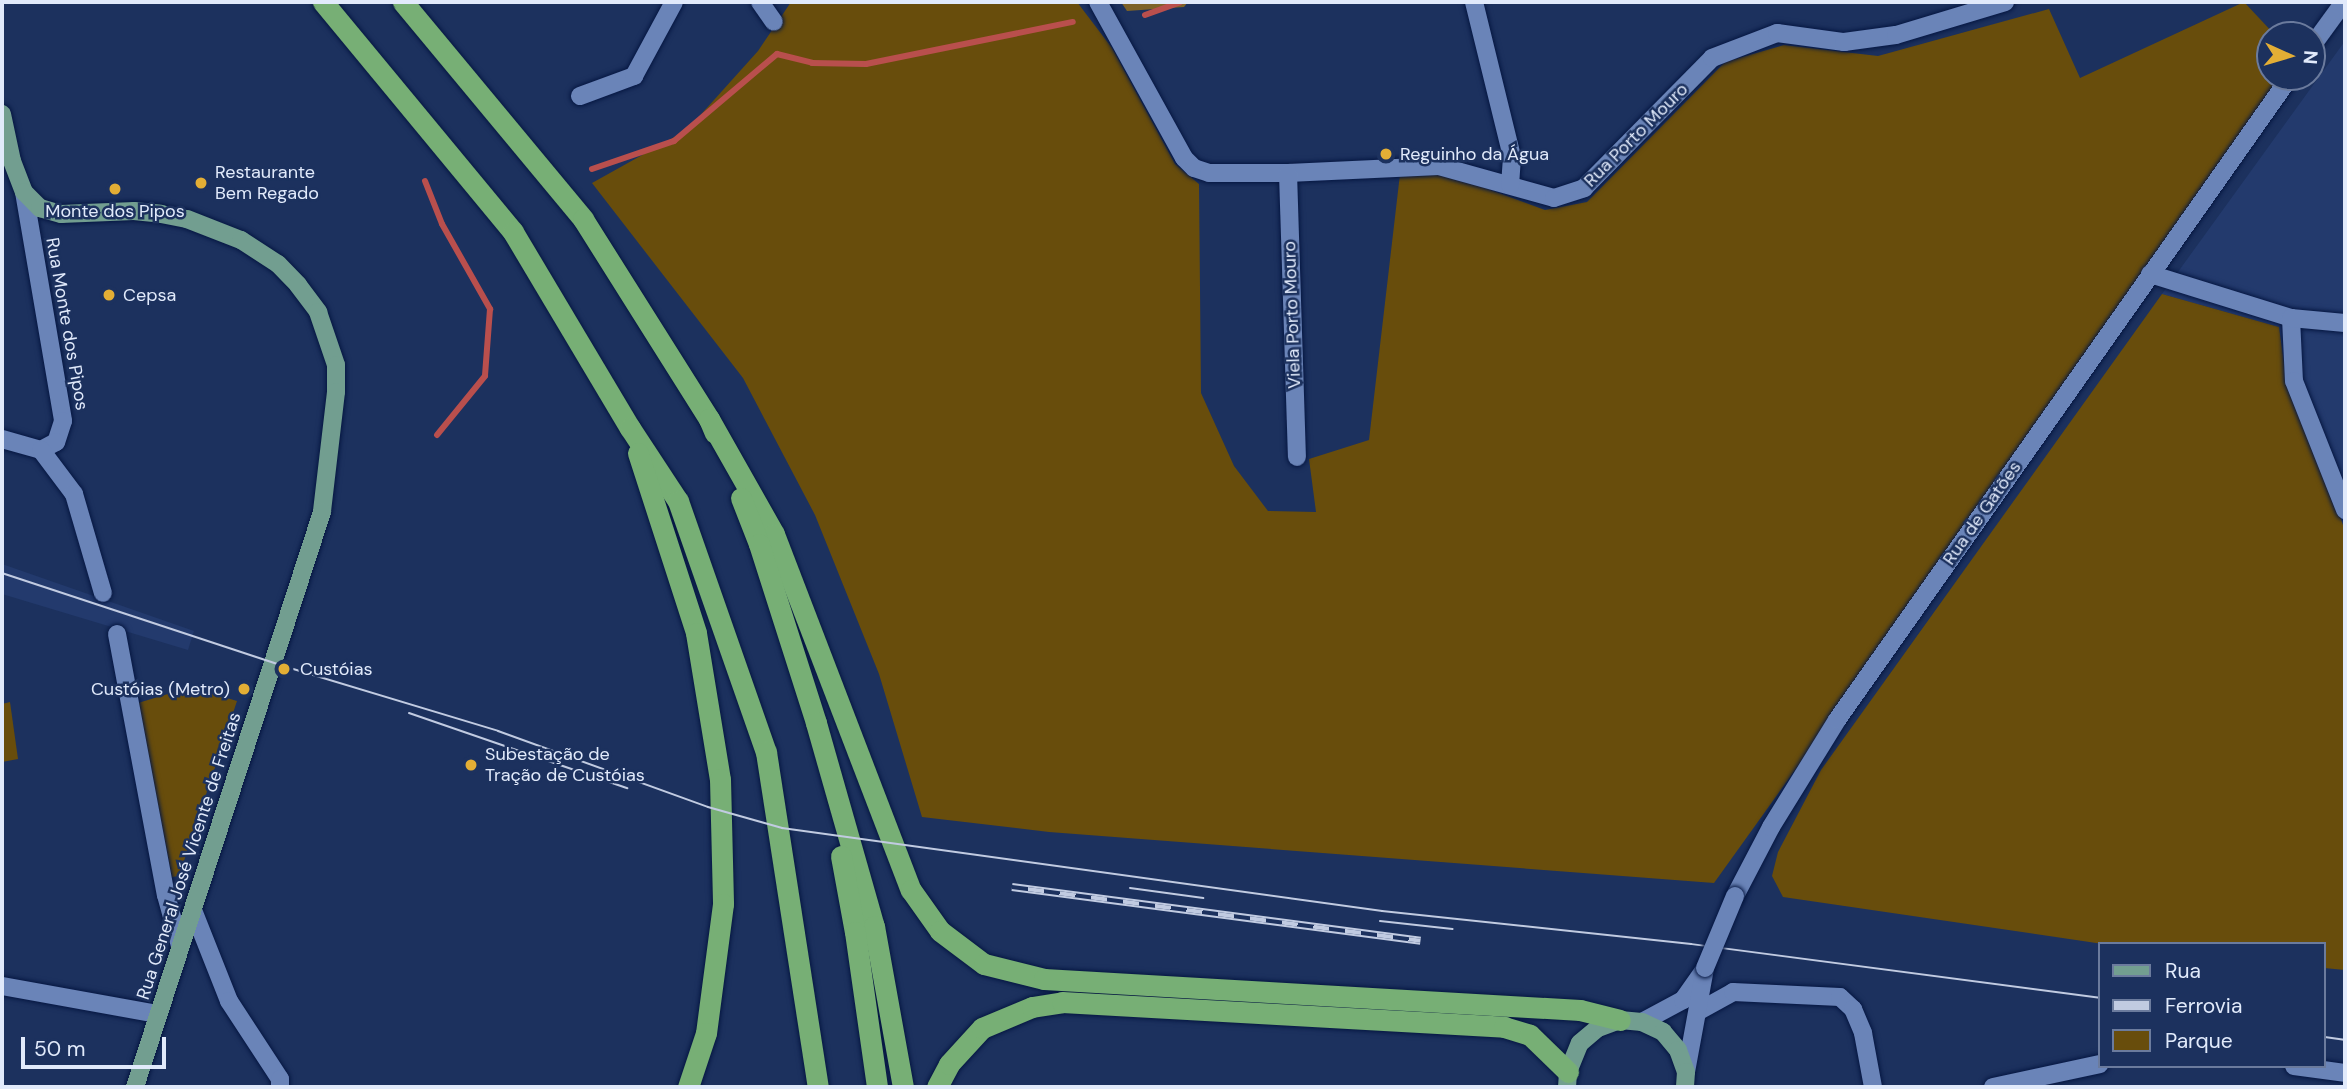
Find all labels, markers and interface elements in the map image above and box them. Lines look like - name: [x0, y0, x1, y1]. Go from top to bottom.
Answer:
- north arrow: [2256, 21, 2326, 91]
- text: N: [2298, 50, 2323, 65]
- street label: Rua Porto Mouro: [1579, 78, 1693, 192]
- place label: Reguinho da Água: [1400, 143, 1549, 165]
- marker: Reguinho da Água: [1378, 146, 1394, 162]
- place label: Restaurante Bem Regado: [215, 162, 319, 204]
- marker: Restaurante Bem Regado: [193, 175, 209, 191]
- marker: Monte dos Pipos: [107, 181, 123, 197]
- place label: Monte dos Pipos: [45, 200, 185, 222]
- street label: Rua Monte dos Pipos: [41, 236, 93, 412]
- street label: Viela Porto Mouro: [1279, 241, 1305, 389]
- place label: Cepsa: [123, 284, 176, 306]
- marker: Cepsa: [101, 287, 117, 303]
- street label: Rua de Gatões: [1938, 457, 2026, 569]
- place label: Custóias: [300, 658, 372, 680]
- marker: Custóias: [274, 659, 294, 679]
- place label: Custóias (Metro): [91, 678, 230, 700]
- marker: Custóias (Metro): [236, 681, 252, 697]
- street label: Rua General José Vicente de Freitas: [132, 710, 246, 1002]
- place label: Subestação de Tração de Custóias: [485, 744, 645, 786]
- marker: Subestação de Tração de Custóias: [463, 757, 479, 773]
- legend: [2098, 942, 2326, 1068]
- text: Rua: [2165, 957, 2201, 985]
- text: Ferrovia: [2165, 992, 2242, 1020]
- scale bar: [24, 1023, 170, 1066]
- text: Parque: [2165, 1027, 2233, 1055]
- text: 50 m: [34, 1035, 85, 1063]

